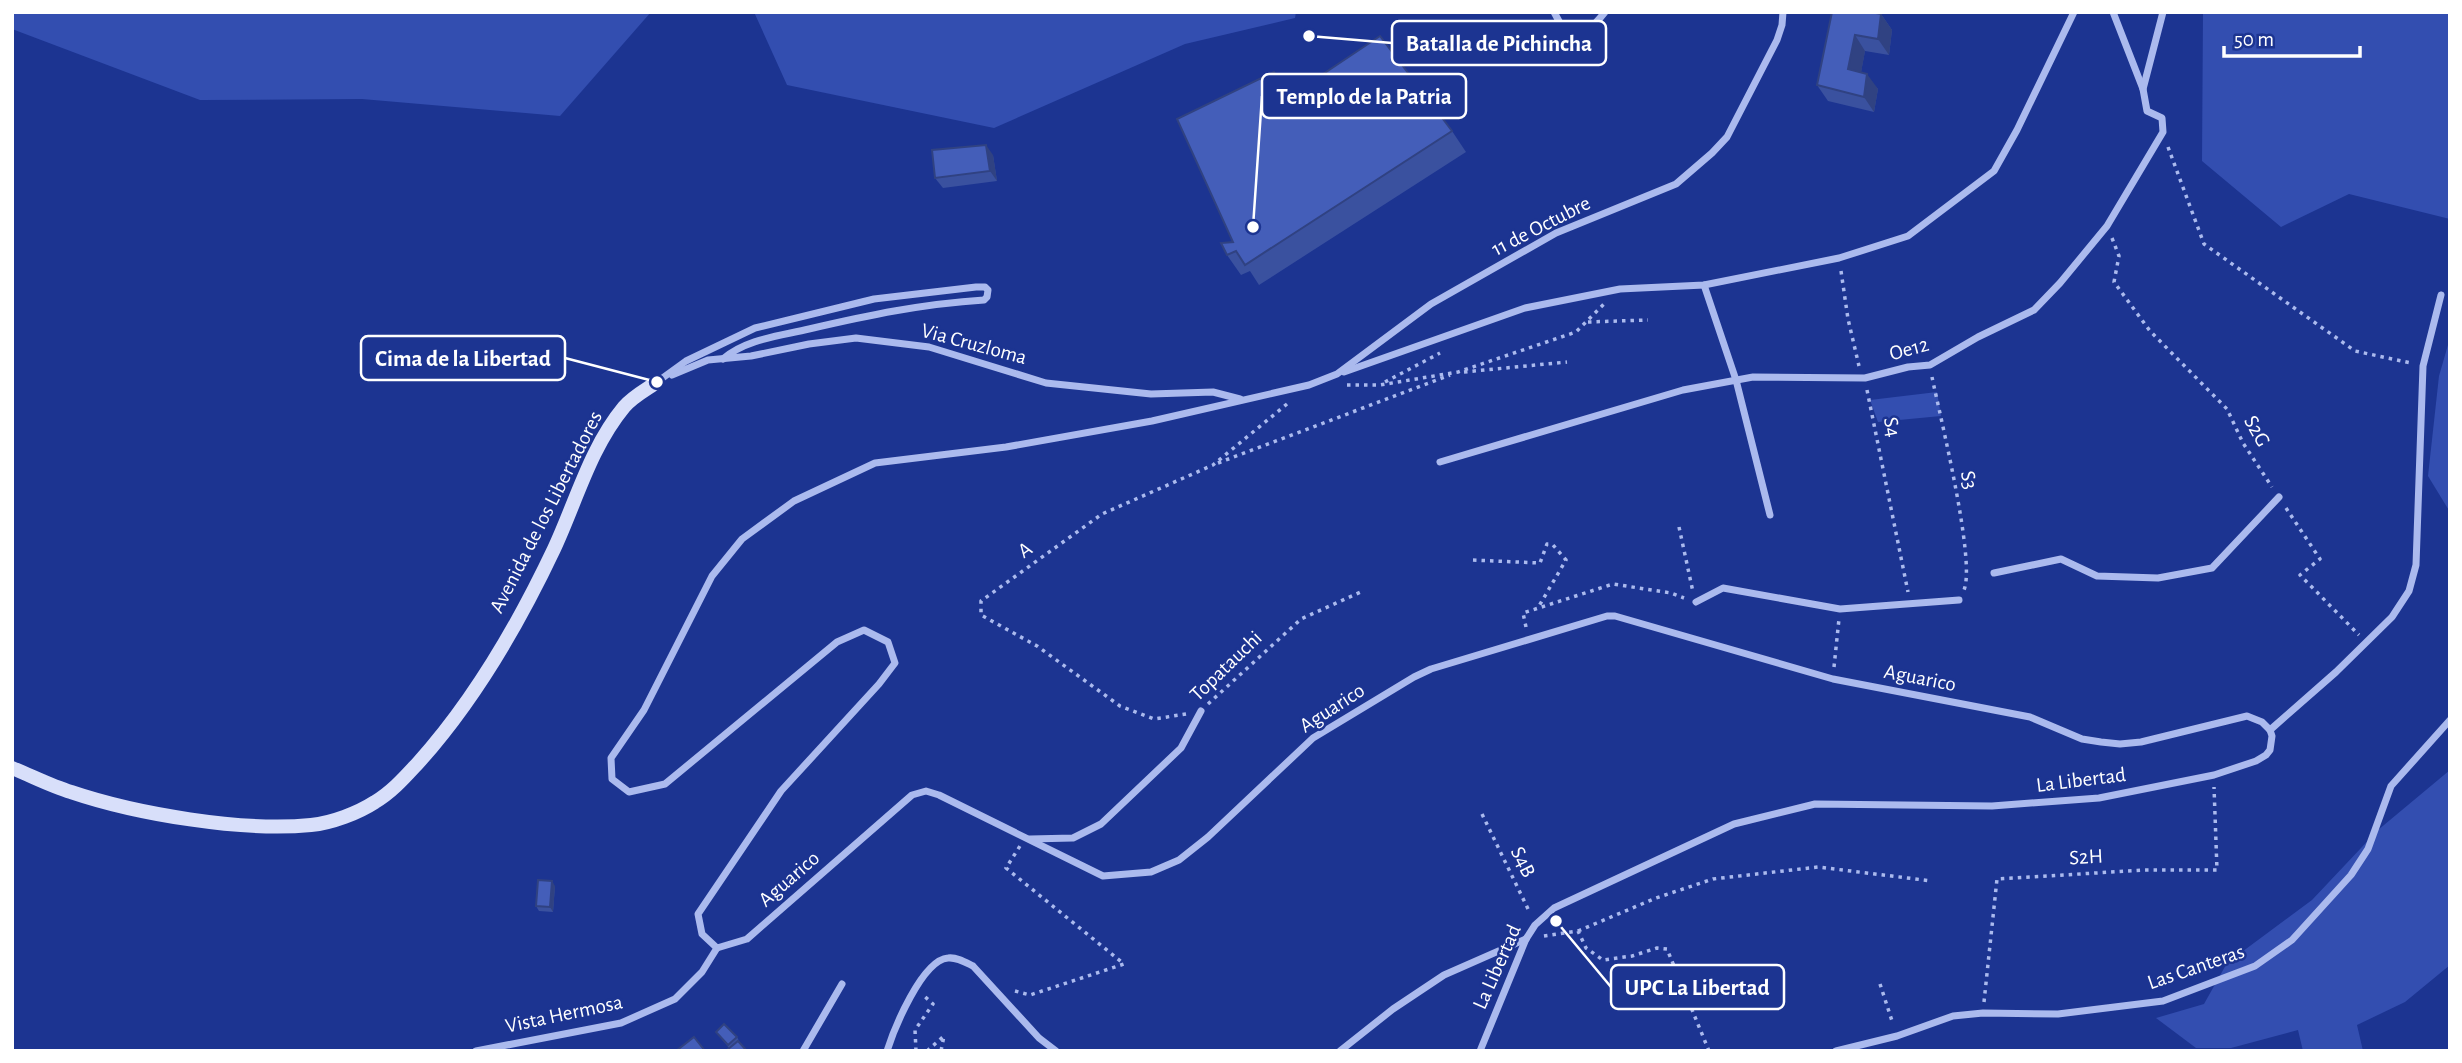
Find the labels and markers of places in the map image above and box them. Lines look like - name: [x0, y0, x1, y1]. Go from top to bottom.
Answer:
- callout: Batalla de Pichincha: [1392, 21, 1606, 65]
- callout: Templo de la Patria: [1262, 74, 1466, 118]
- callout: Cima de la Libertad: [361, 336, 565, 380]
- callout: UPC La Libertad: [1611, 965, 1784, 1009]

